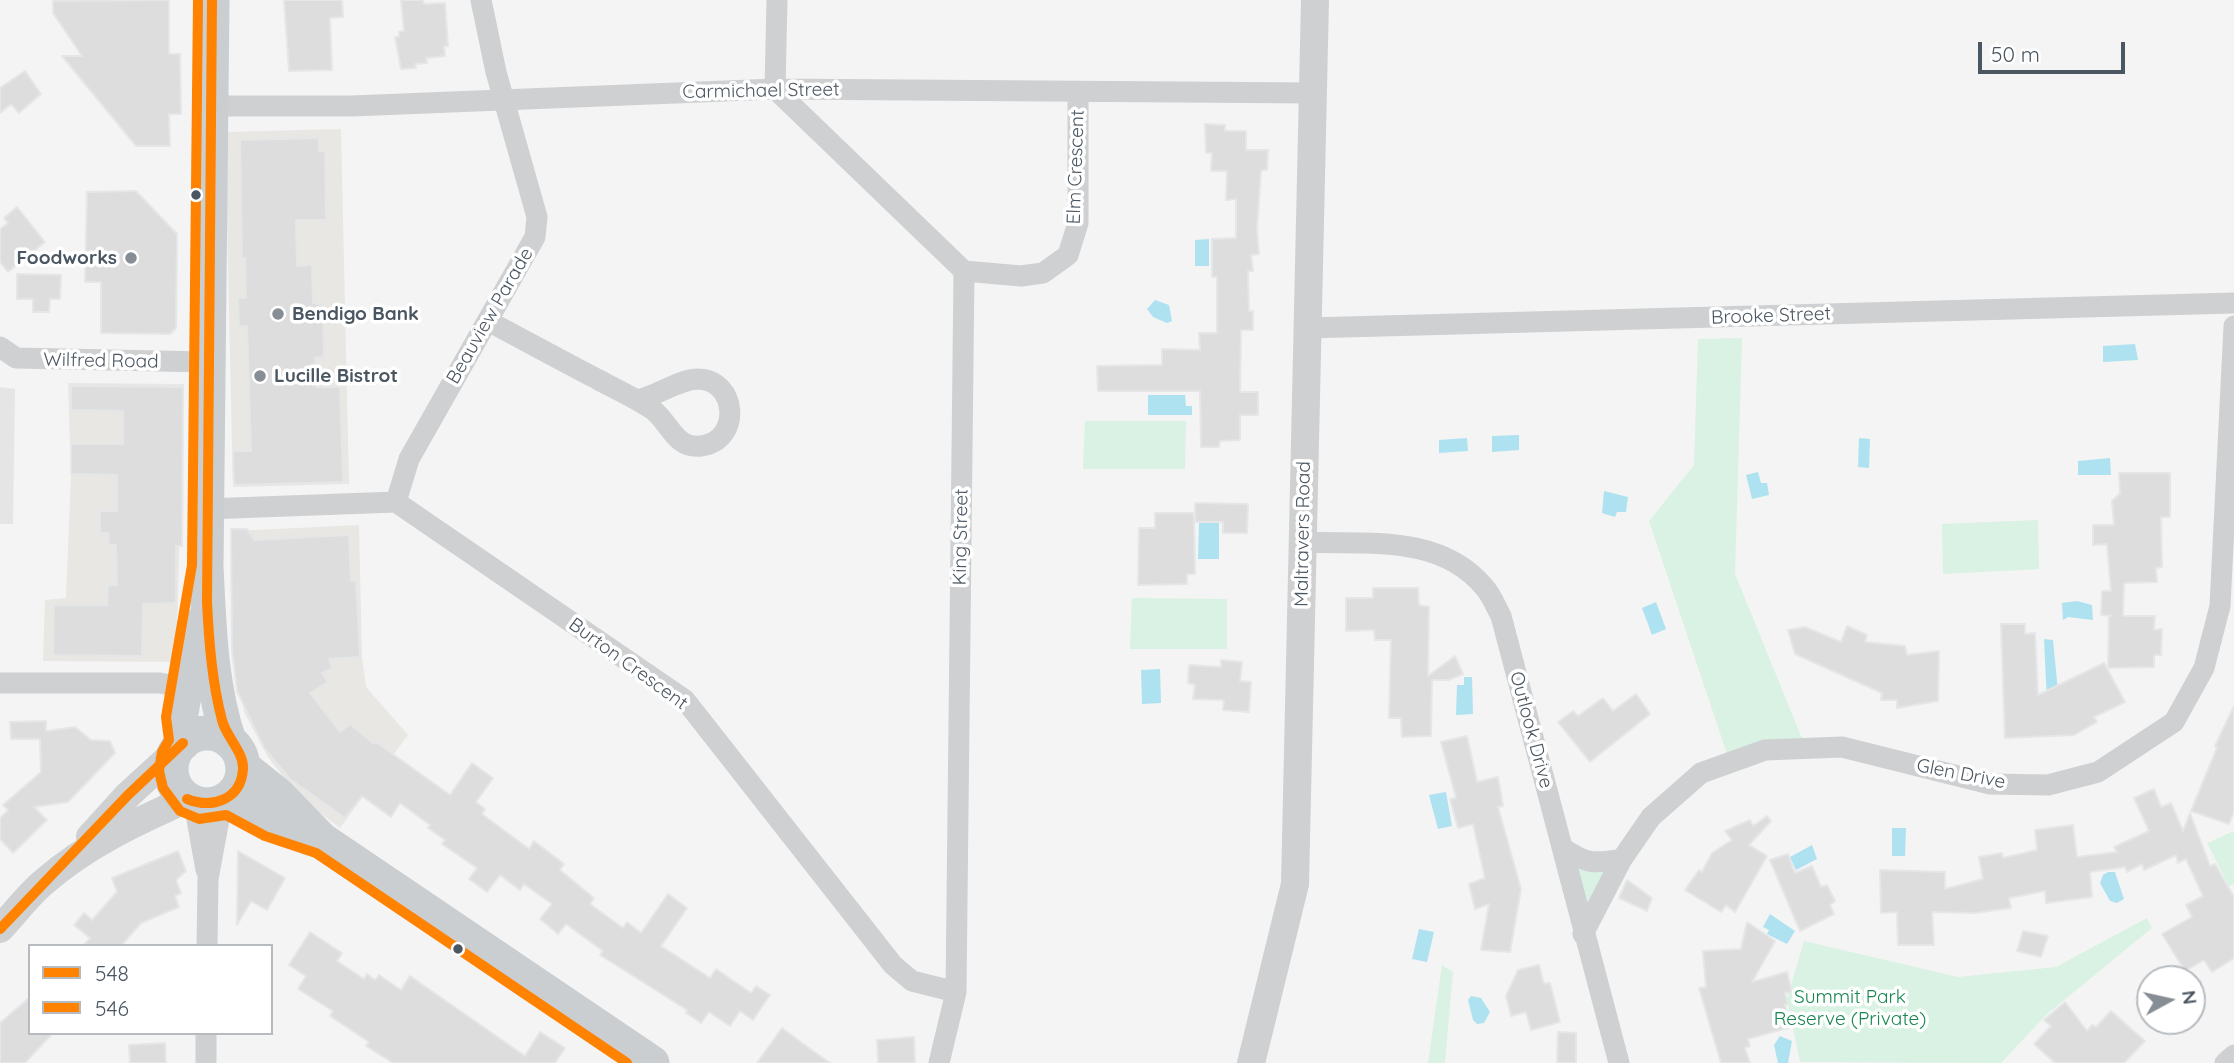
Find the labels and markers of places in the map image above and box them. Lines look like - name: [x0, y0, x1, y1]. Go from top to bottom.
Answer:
- unlabelled marker: [189, 188, 203, 202]
- place label: Foodworks: [16, 247, 117, 269]
- marker: Foodworks: [123, 250, 139, 266]
- place label: Bendigo Bank: [292, 303, 419, 325]
- marker: Bendigo Bank: [270, 306, 286, 322]
- place label: Lucille Bistrot: [274, 365, 398, 387]
- marker: Lucille Bistrot: [252, 368, 268, 384]
- unlabelled marker: [451, 942, 465, 956]

